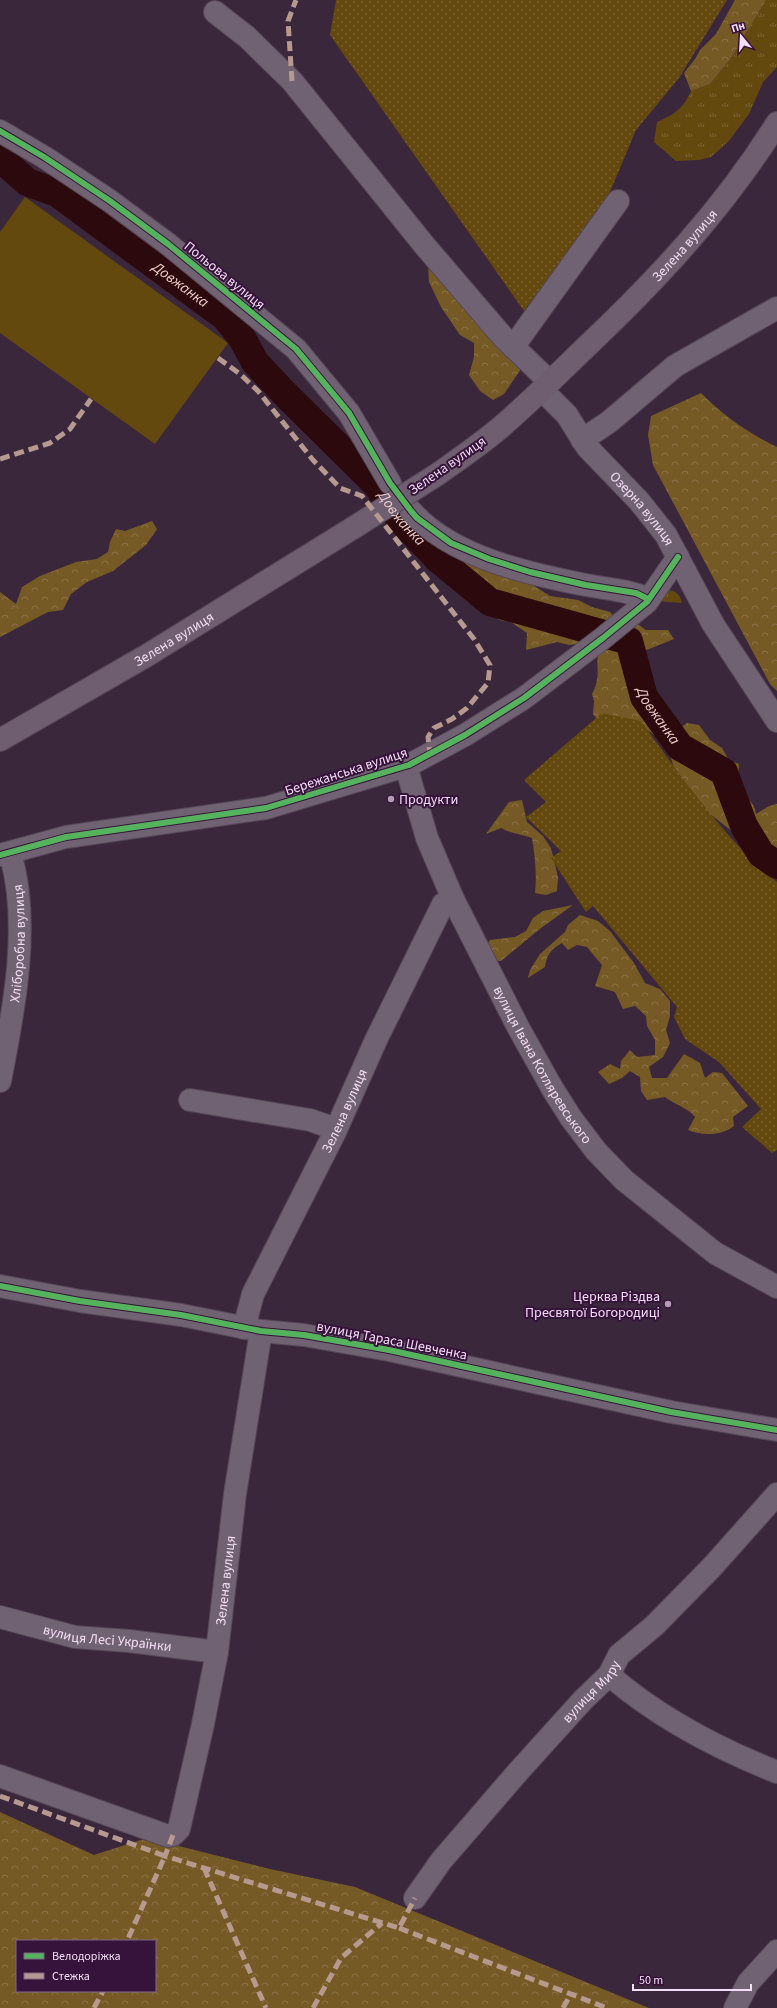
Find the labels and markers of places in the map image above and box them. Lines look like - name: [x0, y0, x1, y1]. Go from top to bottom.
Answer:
- place label: Продукти: [399, 790, 458, 810]
- marker: Продукти: [386, 794, 396, 804]
- place label: Церква Різдва Пресвятої Богородиці: [525, 1287, 660, 1323]
- marker: Церква Різдва Пресвятої Богородиці: [663, 1299, 673, 1309]

